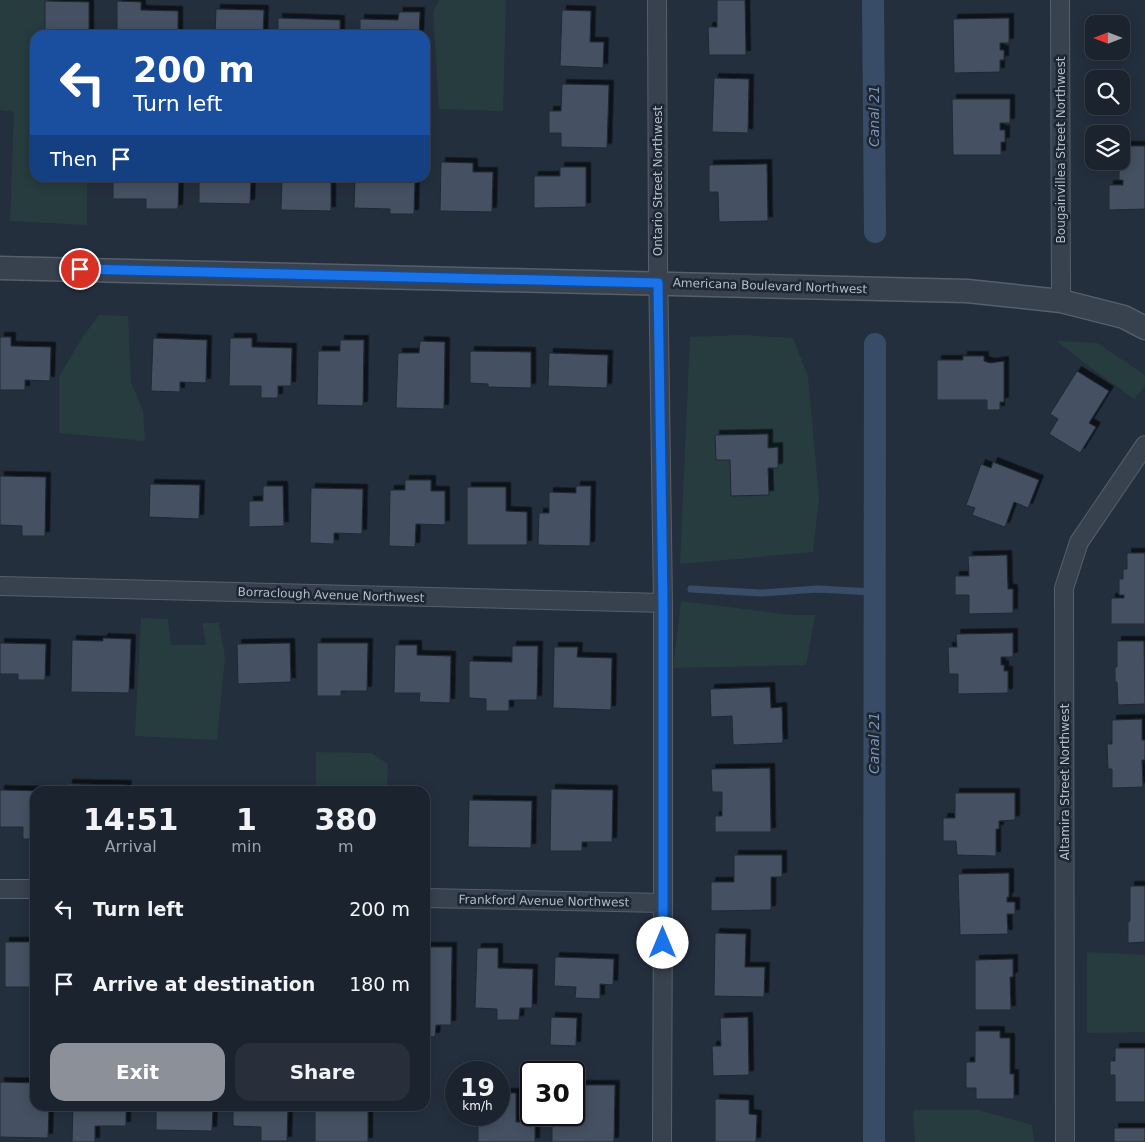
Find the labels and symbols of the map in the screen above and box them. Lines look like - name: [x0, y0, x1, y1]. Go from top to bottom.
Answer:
- north arrow: [1085, 15, 1130, 60]
- street label: Bougainvillea Street Northwest: [1054, 56, 1068, 243]
- water label: Canal 21: [866, 85, 882, 147]
- street label: Ontario Street Northwest: [651, 105, 665, 256]
- pin: [59, 248, 101, 290]
- street label: Americana Boulevard Northwest: [673, 276, 868, 296]
- street label: Borraclough Avenue Northwest: [238, 585, 425, 605]
- street label: Altamira Street Northwest: [1058, 703, 1072, 860]
- water label: Canal 21: [866, 712, 882, 774]
- street label: Frankford Avenue Northwest: [459, 893, 630, 909]
- position arrow: [636, 916, 688, 968]
- speed limit sign: 30: [520, 1061, 585, 1126]

